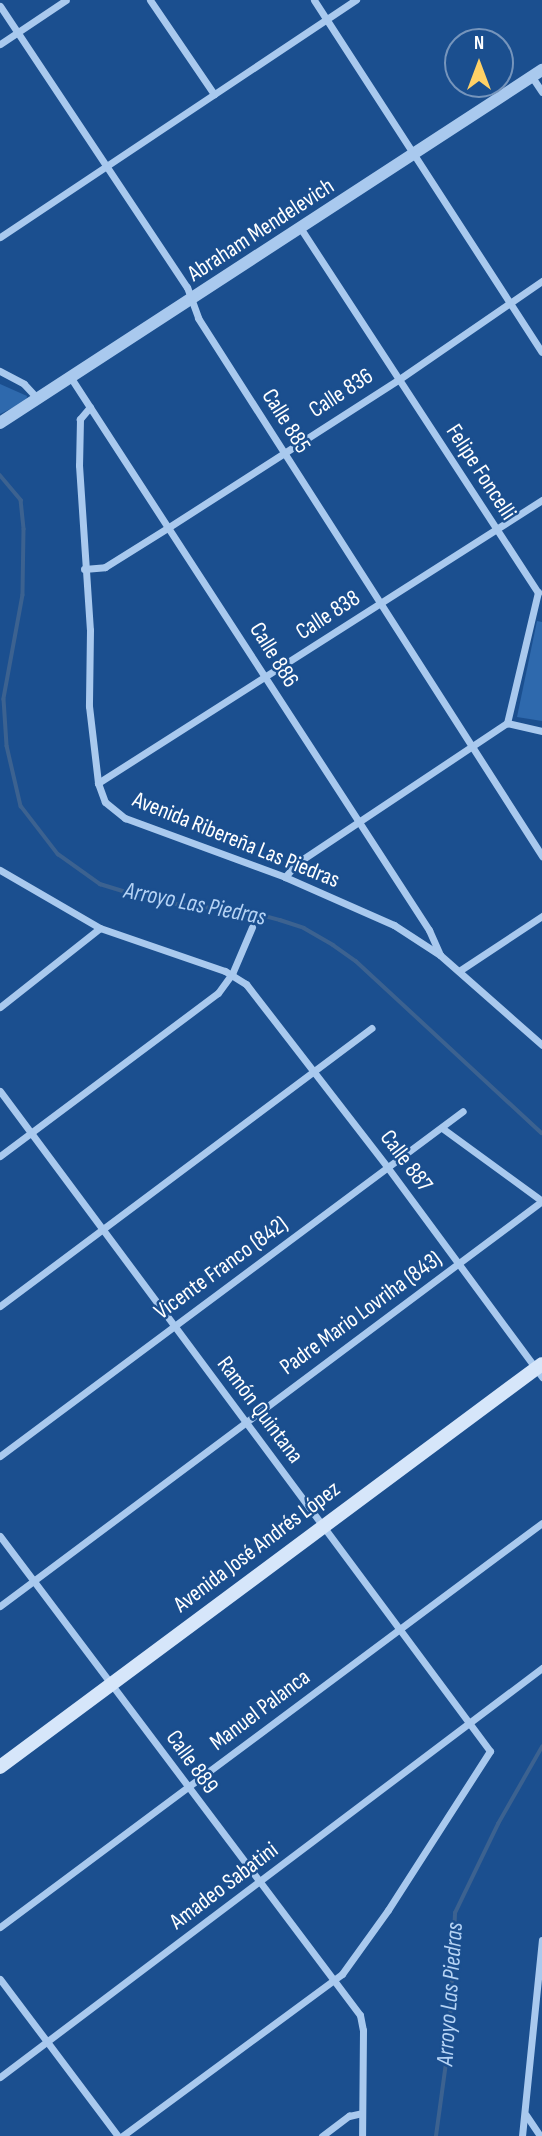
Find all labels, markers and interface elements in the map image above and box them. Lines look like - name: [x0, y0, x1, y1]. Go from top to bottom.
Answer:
- north arrow: [444, 28, 514, 98]
- text: N: [474, 32, 484, 55]
- street label: Abraham Mendelevich: [183, 172, 339, 288]
- street label: Calle 836: [304, 362, 378, 424]
- street label: Calle 885: [256, 384, 316, 458]
- street label: Felipe Foncelli: [440, 419, 522, 525]
- street label: Calle 838: [291, 584, 365, 646]
- street label: Calle 886: [243, 617, 305, 693]
- street label: Avenida Ribereña Las Piedras: [129, 786, 343, 894]
- water label: Arroyo Las Piedras: [122, 876, 268, 932]
- street label: Calle 887: [374, 1125, 438, 1197]
- street label: Vicente Franco (842): [149, 1210, 293, 1326]
- street label: Padre Mario Lovriha (843): [275, 1245, 447, 1381]
- street label: Ramón Quintana: [211, 1351, 309, 1469]
- street label: Avenida José Andrés López: [168, 1475, 346, 1619]
- street label: Manuel Palanca: [205, 1663, 315, 1757]
- street label: Calle 889: [160, 1725, 224, 1799]
- street label: Amadeo Sabatini: [164, 1836, 284, 1936]
- water label: Arroyo Las Piedras: [431, 1921, 469, 2067]

